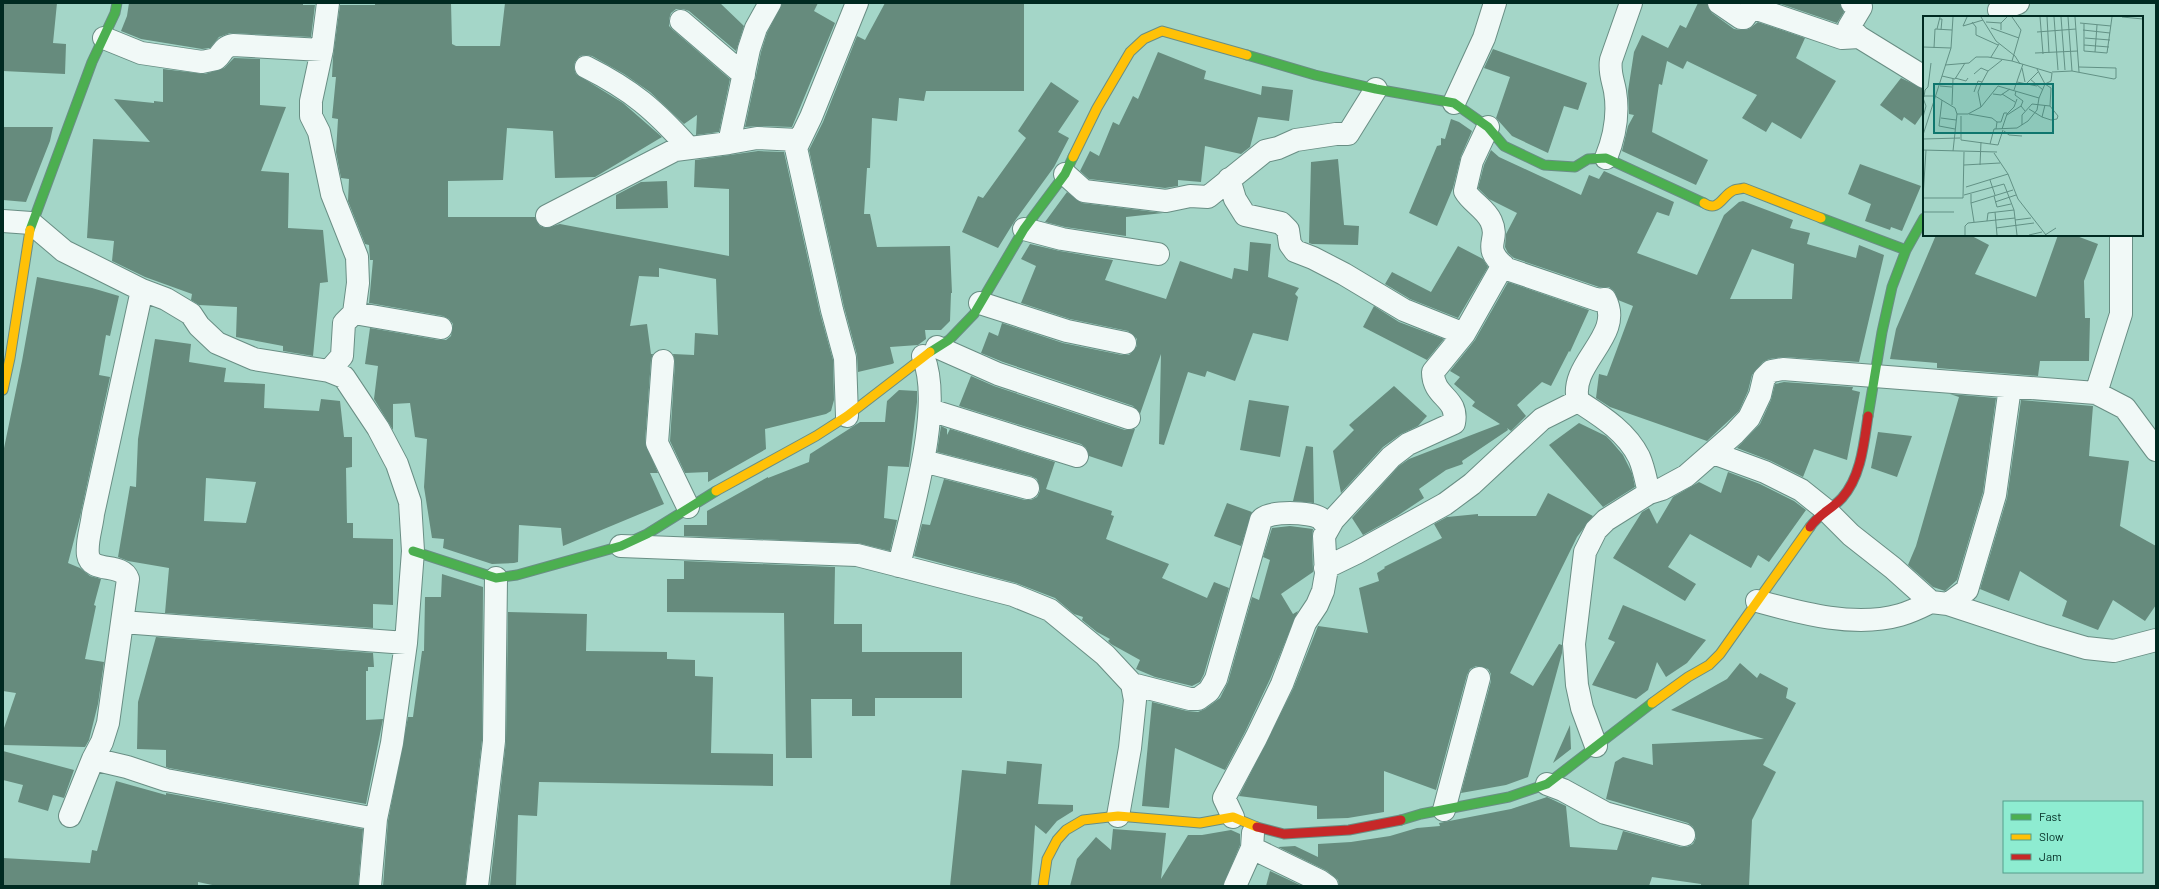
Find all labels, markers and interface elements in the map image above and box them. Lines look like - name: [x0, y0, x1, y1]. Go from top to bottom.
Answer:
- inset map: [1923, 16, 2143, 236]
- legend: [2003, 801, 2143, 873]
- text: Fast: [2039, 809, 2062, 823]
- text: Slow: [2039, 829, 2064, 843]
- text: Jam: [2039, 849, 2062, 863]

